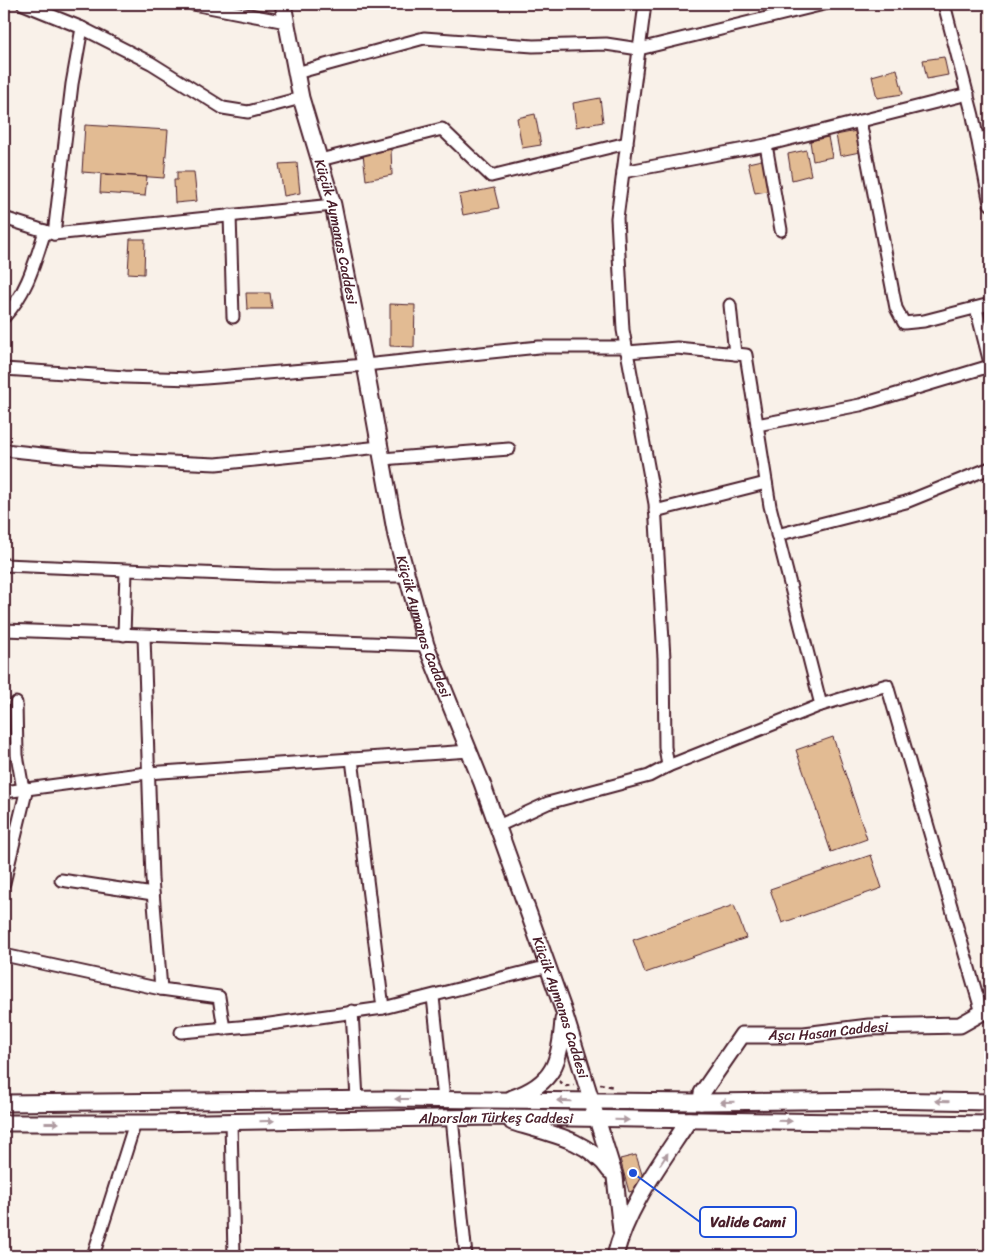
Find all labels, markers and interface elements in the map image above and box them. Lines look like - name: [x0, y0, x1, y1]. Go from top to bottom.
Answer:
- street label: Küçük Aymanas Caddesi: [307, 156, 365, 308]
- street label: Küçük Aymanas Caddesi: [389, 552, 459, 703]
- street label: Küçük Aymanas Caddesi: [525, 933, 597, 1082]
- street label: Aşcı Hasan Caddesi: [768, 1014, 889, 1048]
- one-way arrow: [393, 1095, 409, 1103]
- one-way arrow: [556, 1097, 572, 1105]
- one-way arrow: [933, 1097, 949, 1105]
- one-way arrow: [718, 1098, 734, 1106]
- street label: Alparslan Türkeş Caddesi: [418, 1104, 574, 1131]
- one-way arrow: [615, 1116, 631, 1124]
- one-way arrow: [260, 1117, 276, 1125]
- one-way arrow: [777, 1117, 793, 1125]
- one-way arrow: [45, 1119, 61, 1127]
- one-way arrow: [659, 1152, 669, 1166]
- callout: Valide Cami: [700, 1207, 796, 1237]
- text: Valide Cami: [710, 1209, 787, 1235]

